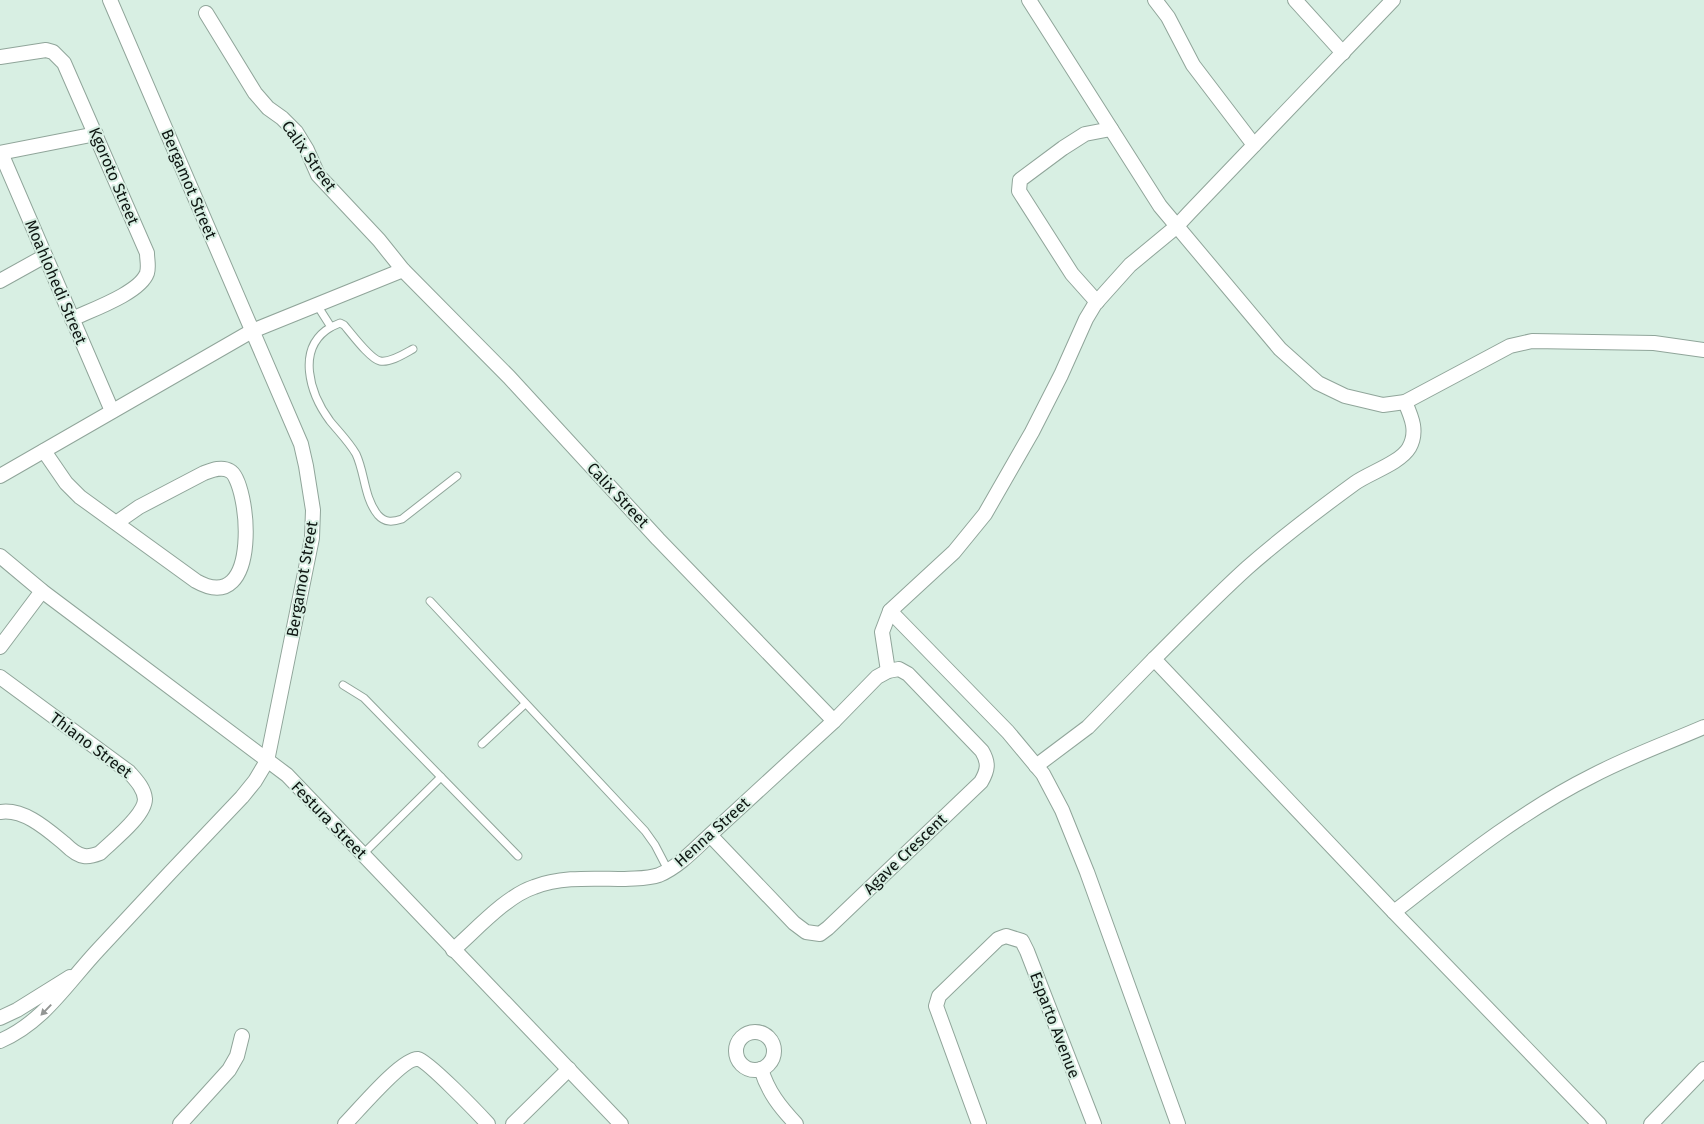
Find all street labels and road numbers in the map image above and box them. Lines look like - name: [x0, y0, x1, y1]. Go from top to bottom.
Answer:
- street label: Calix Street: [278, 117, 340, 195]
- street label: Kgoroto Street: [85, 124, 143, 228]
- street label: Bergamot Street: [157, 126, 221, 242]
- street label: Moahlohedi Street: [21, 217, 91, 347]
- street label: Calix Street: [583, 459, 653, 532]
- street label: Bergamot Street: [282, 519, 322, 639]
- street label: Thiano Street: [46, 708, 136, 782]
- street label: Festura Street: [287, 777, 371, 863]
- street label: Henna Street: [670, 793, 754, 871]
- street label: Agave Crescent: [859, 809, 951, 898]
- street label: Esparto Avenue: [1026, 969, 1084, 1081]

